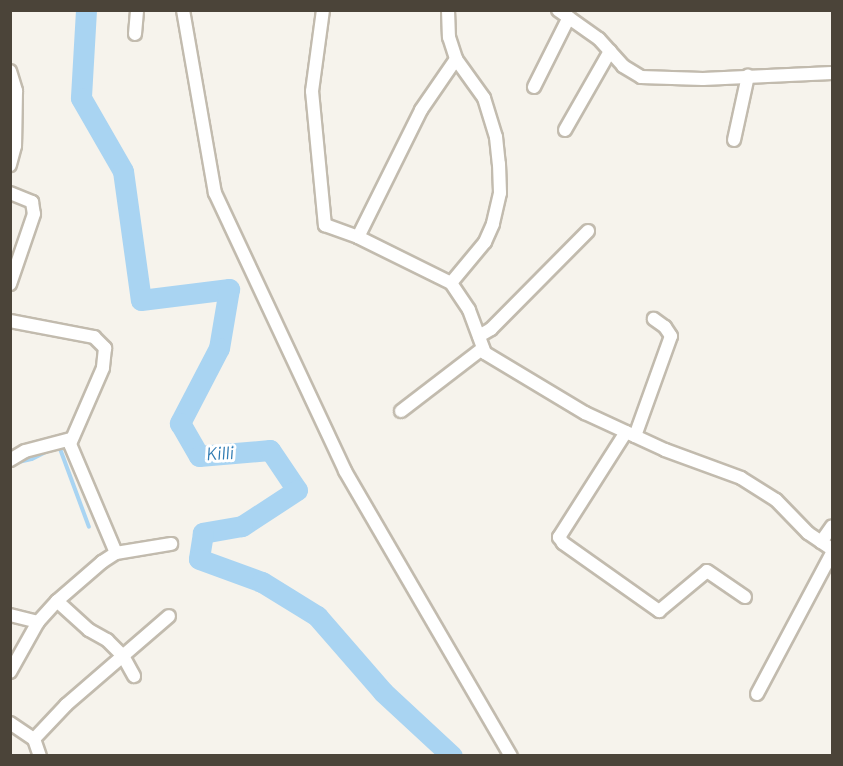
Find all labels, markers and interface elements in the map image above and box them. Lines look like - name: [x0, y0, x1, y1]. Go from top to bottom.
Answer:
- water label: Killi: [206, 441, 234, 465]

